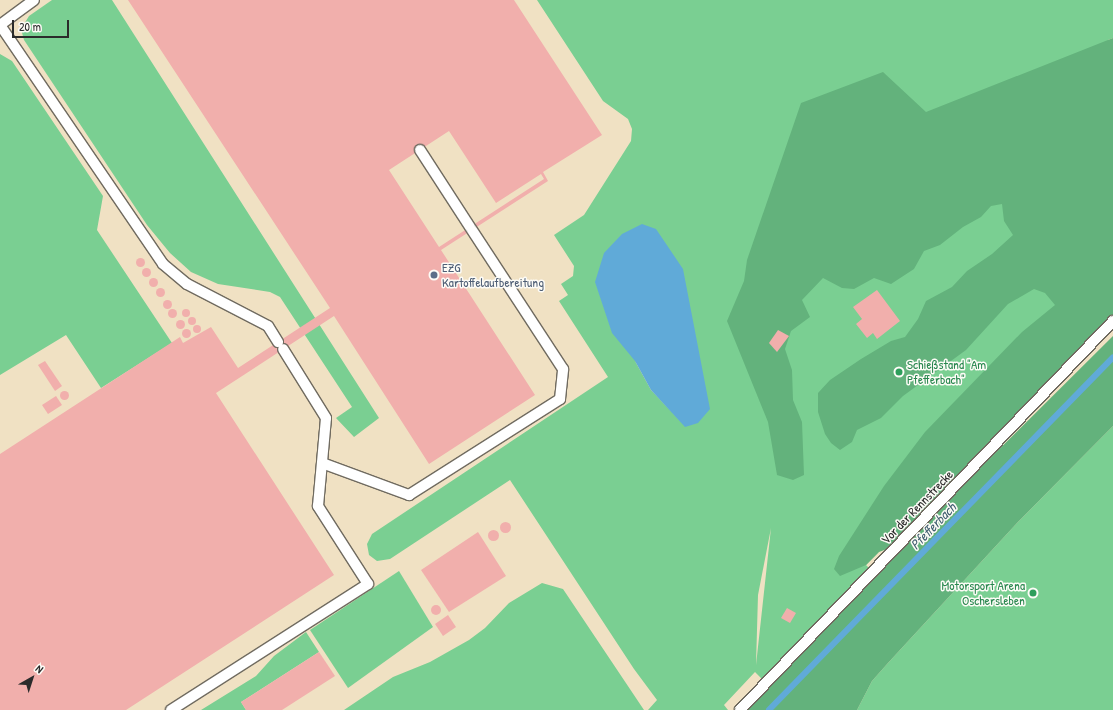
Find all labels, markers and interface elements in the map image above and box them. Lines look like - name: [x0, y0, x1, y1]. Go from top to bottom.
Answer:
- scale bar: [14, 12, 71, 38]
- text: 20 m: [19, 18, 41, 35]
- place label: EZG Kartoffelaufbereitung: [442, 260, 544, 291]
- marker: EZG Kartoffelaufbereitung: [429, 270, 439, 280]
- place label: Schießstand "Am Pfefferbach": [907, 357, 986, 388]
- marker: Schießstand "Am Pfefferbach": [894, 367, 904, 377]
- street label: Vor der Rennstrecke: [878, 467, 956, 547]
- water label: Pfefferbach: [907, 499, 959, 553]
- place label: Motorsport Arena Oschersleben: [942, 578, 1025, 609]
- marker: Motorsport Arena Oschersleben: [1028, 588, 1038, 598]
- north arrow: [12, 658, 52, 698]
- text: N: [33, 661, 46, 676]

